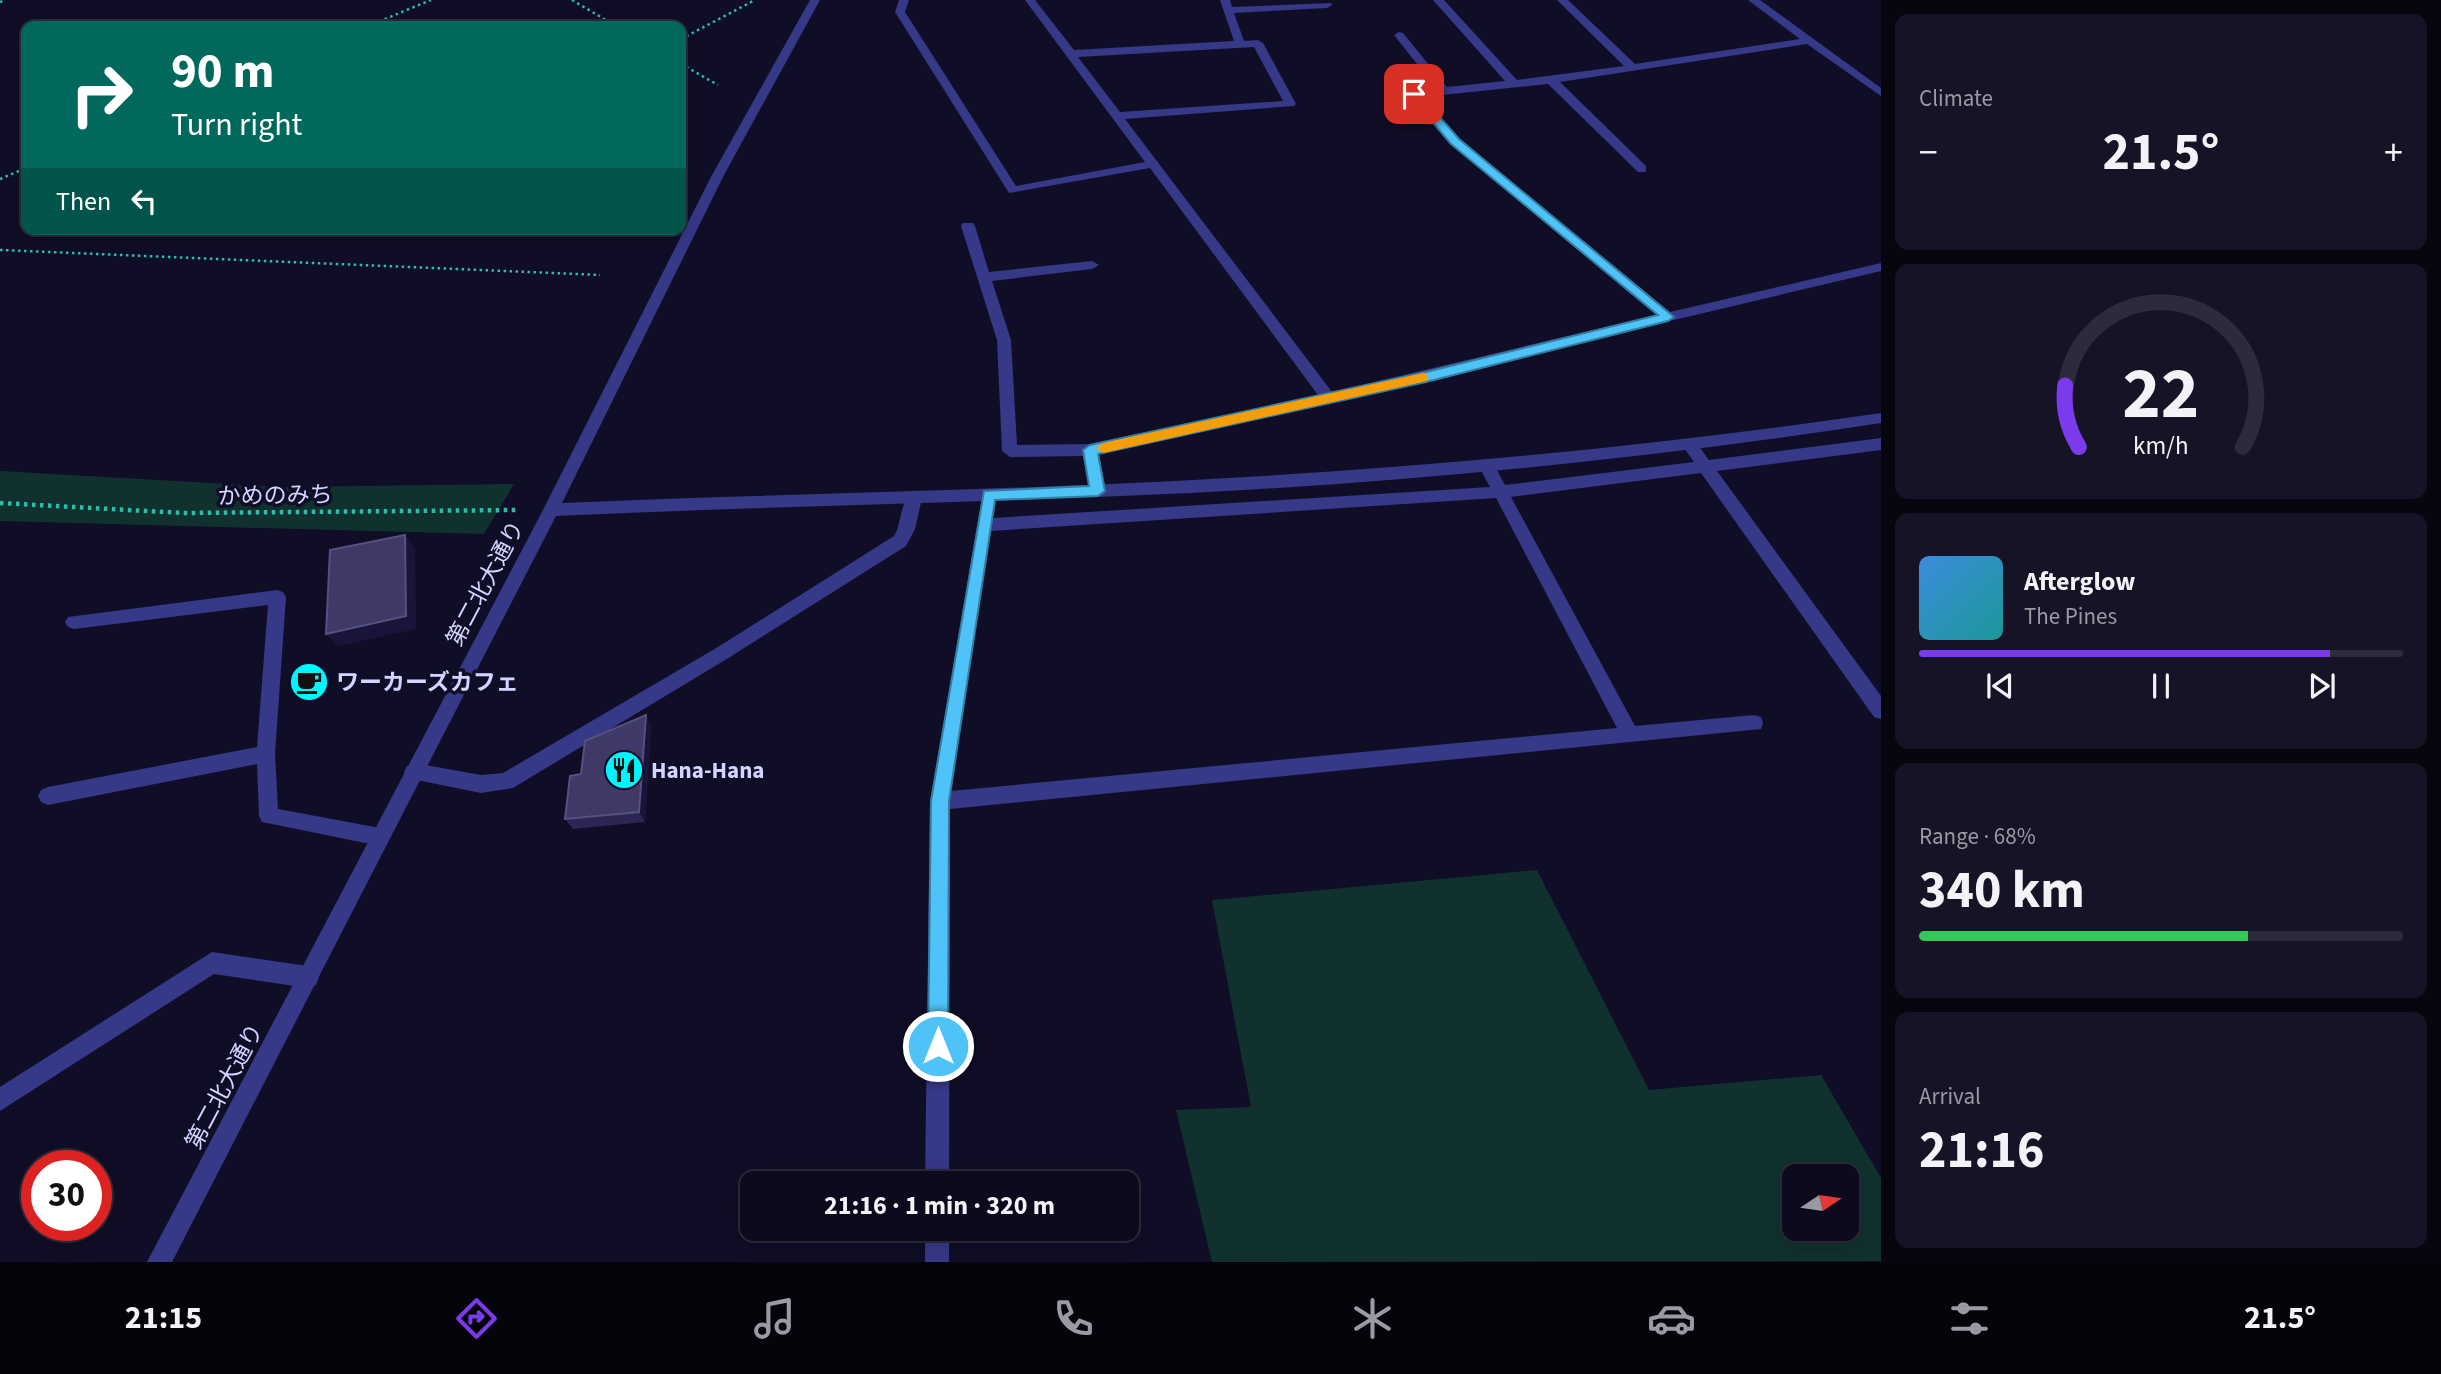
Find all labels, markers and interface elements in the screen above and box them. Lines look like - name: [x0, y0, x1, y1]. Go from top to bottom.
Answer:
- text: 90 m: [171, 37, 275, 107]
- icon: right: [56, 49, 147, 140]
- pin: [1384, 64, 1444, 124]
- icon: arrive: [1395, 75, 1433, 113]
- text: Climate: [1919, 82, 1993, 115]
- text: Turn right: [171, 102, 302, 148]
- text: 21.5°: [2103, 116, 2219, 190]
- text: −: [1919, 126, 1938, 180]
- text: +: [2384, 126, 2403, 180]
- icon: left: [125, 182, 163, 220]
- text: Then: [56, 183, 111, 220]
- text: 22: [2123, 343, 2199, 447]
- text: km/h: [2133, 428, 2189, 464]
- street label: かめのみち: [217, 478, 333, 513]
- street label: 第二北大通り: [438, 515, 532, 652]
- text: Afterglow: [2024, 563, 2135, 600]
- text: The Pines: [2024, 600, 2117, 633]
- cafe icon: ワーカーズカフェ: [288, 661, 330, 703]
- place label: ワーカーズカフェ: [336, 666, 519, 699]
- icon: previous: [1981, 667, 2019, 705]
- icon: pause: [2142, 667, 2180, 705]
- icon: next: [2303, 667, 2341, 705]
- restaurant icon: Hana-Hana: [603, 749, 645, 791]
- place label: Hana-Hana: [651, 754, 764, 787]
- text: Range · 68%: [1919, 820, 2036, 853]
- text: 340 km: [1919, 854, 2085, 928]
- position arrow: [901, 1009, 975, 1083]
- street label: 第二北大通り: [177, 1018, 271, 1155]
- text: Arrival: [1919, 1080, 1981, 1113]
- text: 21:16: [1919, 1114, 2044, 1188]
- speed limit sign: 30: [21, 1150, 112, 1241]
- north arrow: [1782, 1164, 1858, 1241]
- map controls: [1782, 1164, 1859, 1241]
- text: 21:16 · 1 min · 320 m: [824, 1187, 1055, 1224]
- icon: directions: [452, 1294, 501, 1343]
- icon: music: [750, 1294, 799, 1343]
- icon: phone: [1049, 1294, 1098, 1343]
- icon: climate: [1348, 1294, 1397, 1343]
- icon: car: [1647, 1294, 1696, 1343]
- icon: filters: [1945, 1294, 1994, 1343]
- text: 21:15: [125, 1295, 202, 1341]
- text: 21.5°: [2244, 1295, 2316, 1341]

